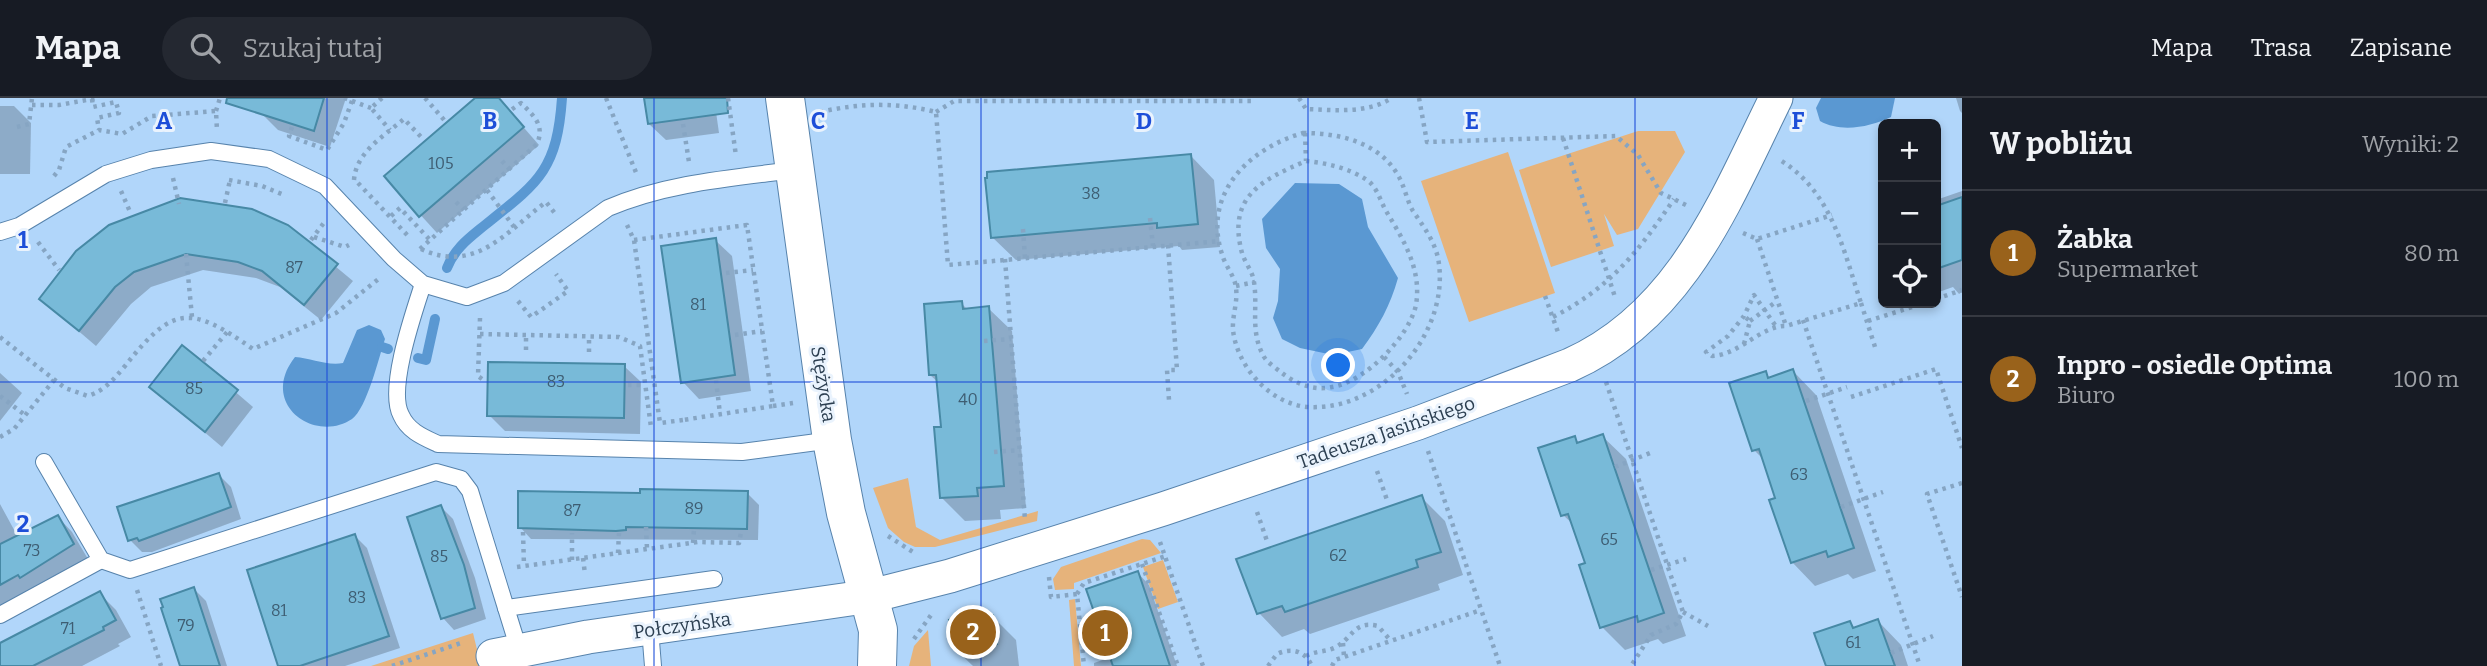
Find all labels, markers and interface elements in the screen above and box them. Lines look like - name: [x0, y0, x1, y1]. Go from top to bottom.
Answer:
- search box: [162, 17, 652, 80]
- text: Mapa: [35, 28, 120, 68]
- icon: search: [186, 29, 224, 67]
- text: Szukaj tutaj: [242, 33, 383, 64]
- text: Mapa: [2151, 34, 2213, 62]
- text: Trasa: [2251, 34, 2312, 62]
- text: Zapisane: [2350, 34, 2452, 62]
- text: A: [156, 107, 173, 135]
- text: B: [483, 107, 497, 135]
- text: C: [811, 107, 825, 135]
- text: D: [1136, 107, 1152, 135]
- text: E: [1465, 107, 1479, 135]
- text: F: [1792, 107, 1805, 135]
- map controls: [1878, 119, 1941, 308]
- button: +: [1878, 119, 1941, 182]
- text: W pobliżu: [1990, 126, 2132, 162]
- text: Wyniki: 2: [2362, 130, 2459, 158]
- house number: 105: [428, 154, 454, 173]
- button: −: [1878, 182, 1941, 245]
- house number: 38: [1082, 184, 1100, 203]
- text: Żabka: [2057, 224, 2133, 255]
- text: 1: [18, 226, 28, 254]
- text: 1: [2008, 239, 2018, 267]
- text: 80 m: [2404, 239, 2459, 267]
- button: locate: [1878, 245, 1941, 308]
- text: Supermarket: [2057, 255, 2198, 283]
- house number: 87: [285, 258, 303, 277]
- house number: 81: [690, 295, 707, 314]
- street label: Stężycka: [806, 344, 841, 424]
- your location: [1321, 348, 1355, 382]
- text: Inpro - osiedle Optima: [2057, 350, 2332, 381]
- text: 2: [2007, 365, 2019, 393]
- text: 100 m: [2394, 365, 2459, 393]
- house number: 83: [547, 372, 565, 391]
- house number: 85: [185, 379, 203, 398]
- text: Biuro: [2057, 381, 2115, 409]
- house number: 40: [958, 390, 978, 409]
- street label: Tadeusza Jasińskiego: [1294, 391, 1478, 474]
- house number: 63: [1790, 465, 1808, 484]
- house number: 89: [685, 499, 704, 518]
- house number: 87: [563, 501, 581, 520]
- text: 2: [17, 510, 30, 538]
- house number: 65: [1600, 530, 1618, 549]
- house number: 73: [24, 541, 40, 560]
- house number: 62: [1329, 546, 1347, 565]
- house number: 85: [430, 547, 448, 566]
- house number: 83: [348, 588, 366, 607]
- house number: 81: [271, 601, 288, 620]
- pin: 2: [950, 606, 996, 658]
- street label: Połczyńska: [632, 607, 733, 644]
- pin: 1: [1082, 607, 1128, 659]
- house number: 79: [177, 616, 195, 635]
- house number: 71: [61, 619, 76, 638]
- house number: 61: [1845, 633, 1861, 652]

